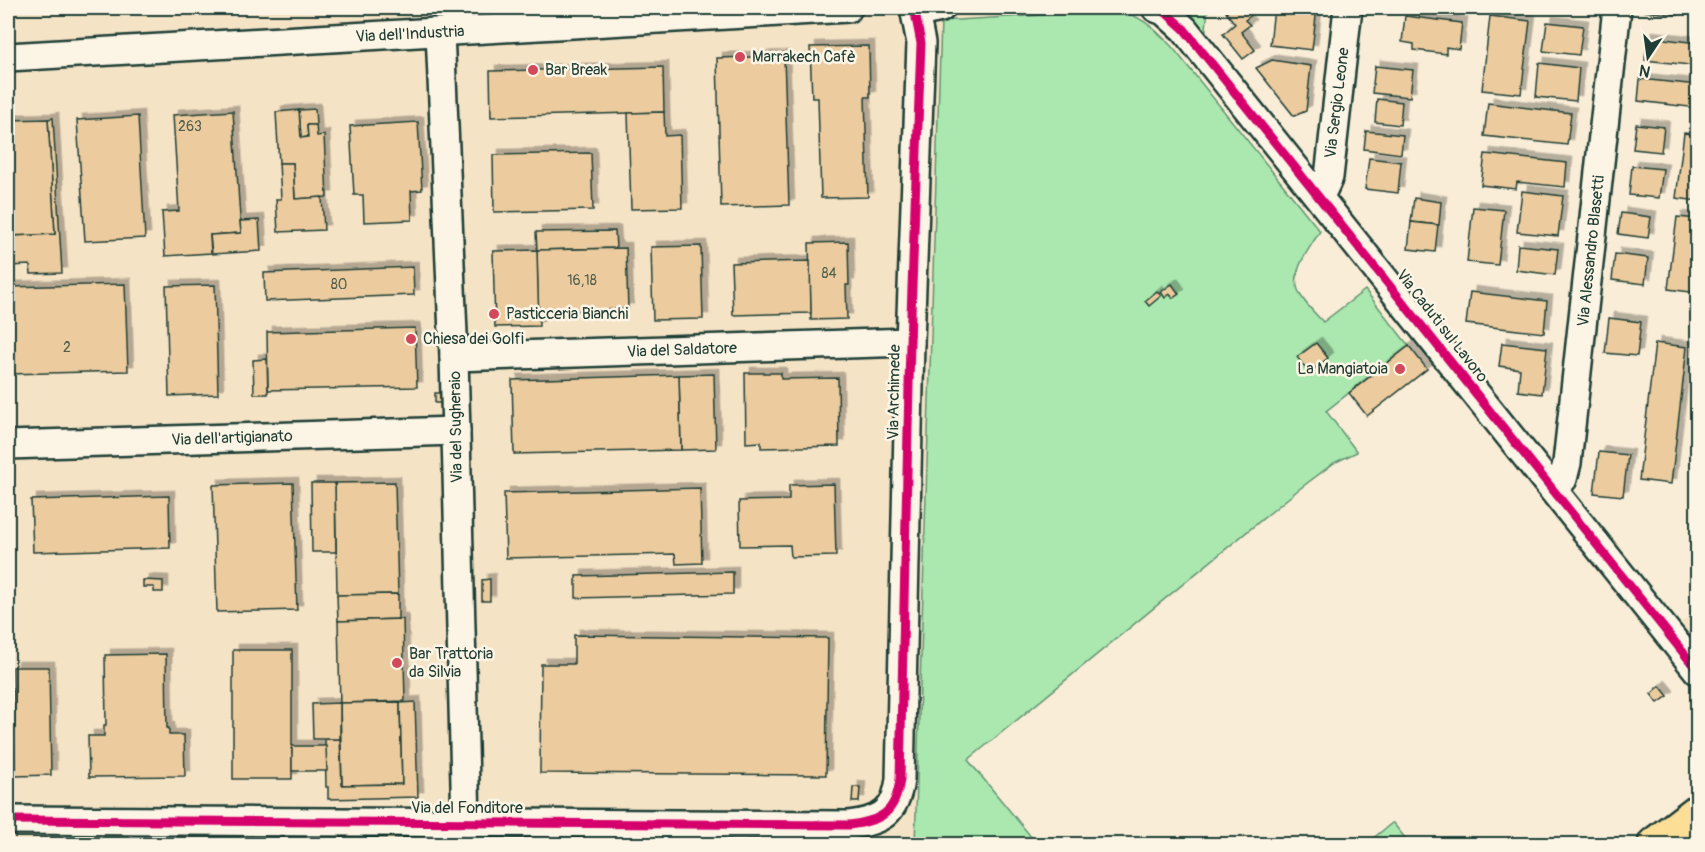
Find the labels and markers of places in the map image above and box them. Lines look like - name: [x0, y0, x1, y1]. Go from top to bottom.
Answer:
- place label: Marrakech Cafè: [752, 47, 856, 67]
- marker: Marrakech Cafè: [733, 50, 747, 64]
- place label: Bar Break: [545, 60, 607, 80]
- marker: Bar Break: [526, 63, 540, 77]
- place label: Pasticceria Bianchi: [506, 304, 628, 324]
- marker: Pasticceria Bianchi: [487, 307, 501, 321]
- place label: Chiesa dei Golfi: [423, 329, 524, 349]
- marker: Chiesa dei Golfi: [404, 332, 418, 346]
- place label: La Mangiatoia: [1297, 359, 1388, 379]
- marker: La Mangiatoia: [1393, 362, 1407, 376]
- place label: Bar Trattoria da Silvia: [409, 644, 493, 682]
- marker: Bar Trattoria da Silvia: [390, 656, 404, 670]

